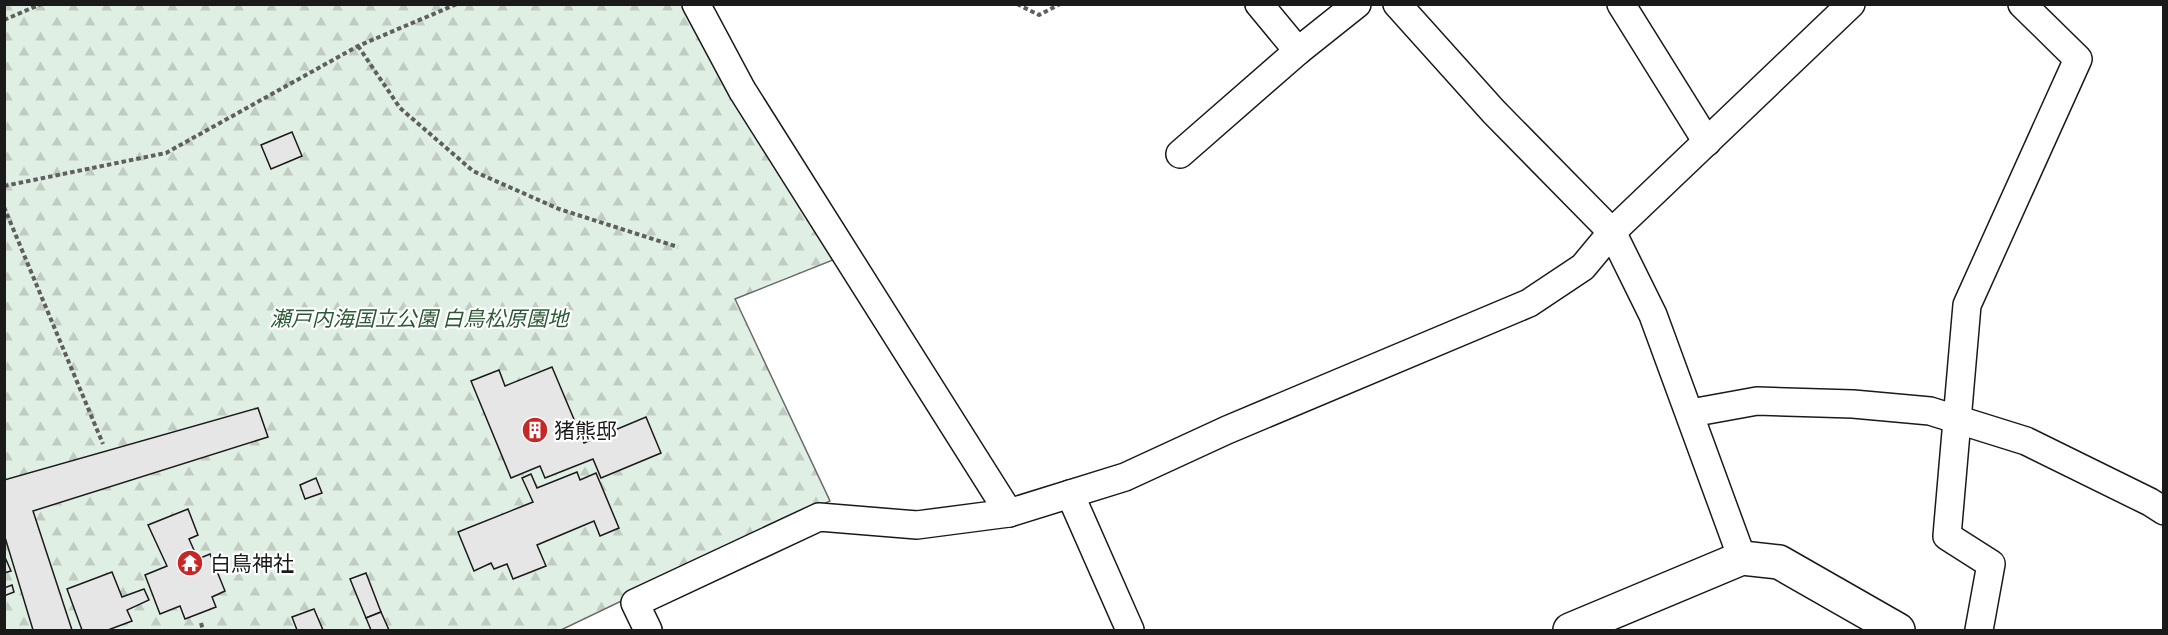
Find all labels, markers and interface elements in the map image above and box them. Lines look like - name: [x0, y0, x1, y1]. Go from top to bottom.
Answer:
- park label: 瀬戸内海国立公園 白鳥松原園地: [270, 306, 570, 331]
- building icon: 猪熊邸: [520, 415, 550, 445]
- place label: 猪熊邸: [554, 418, 617, 443]
- temple icon: 白鳥神社: [175, 548, 205, 578]
- place label: 白鳥神社: [210, 551, 294, 576]

